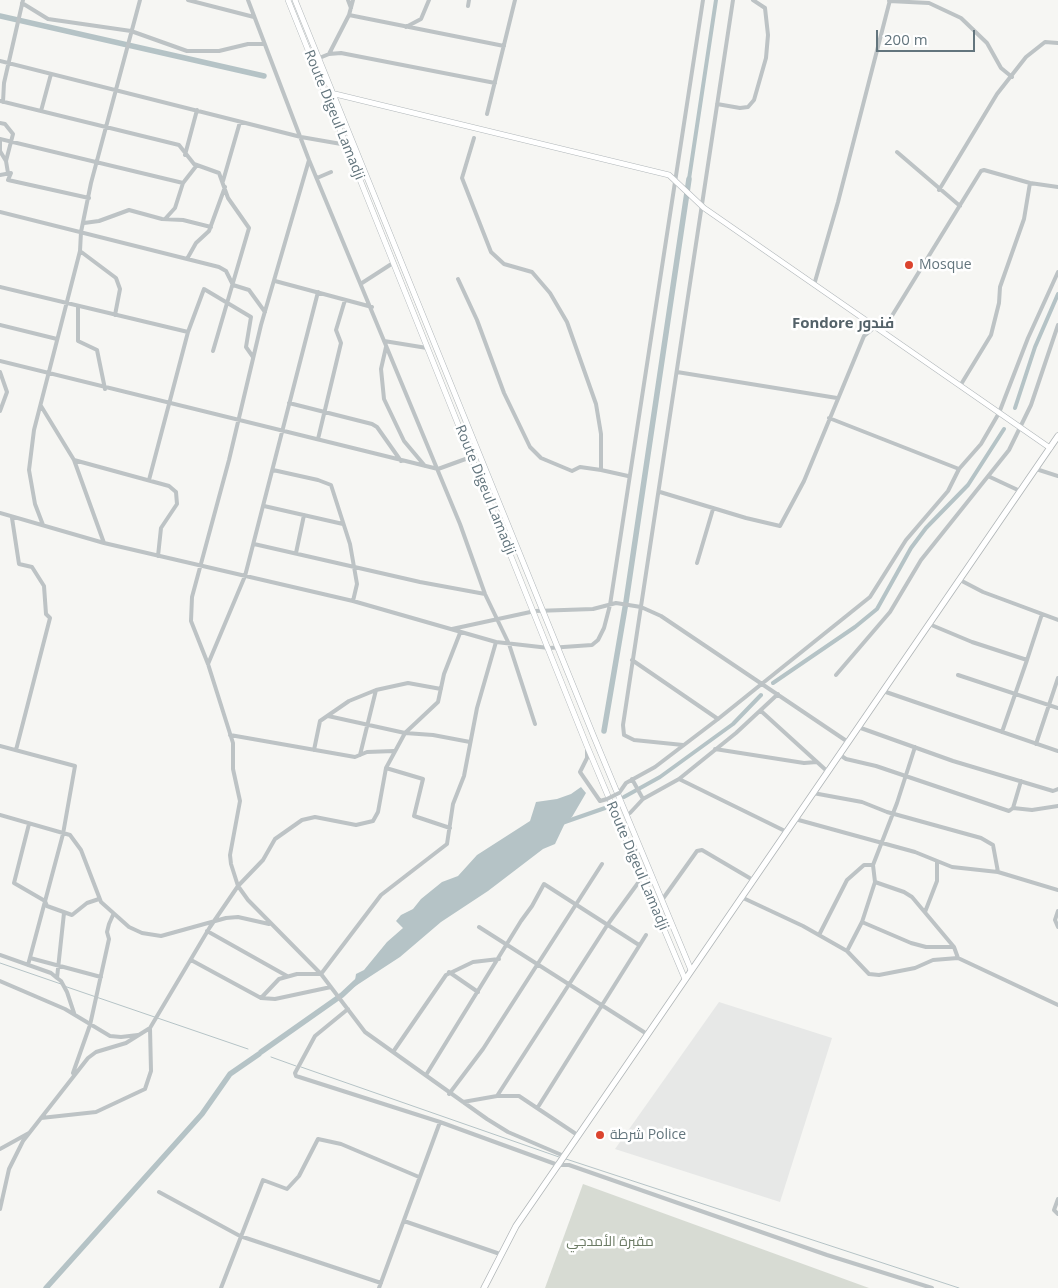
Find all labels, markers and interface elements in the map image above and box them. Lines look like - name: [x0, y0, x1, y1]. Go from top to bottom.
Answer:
- scale bar: [878, 20, 977, 52]
- text: 200 m: [884, 29, 928, 49]
- street label: Route Digeul Lamadji: [300, 48, 368, 182]
- place label: Mosque: [919, 257, 972, 273]
- marker: Mosque: [903, 259, 915, 271]
- district label: Fondore فندور: [792, 315, 894, 333]
- street label: Route Digeul Lamadji: [451, 423, 519, 557]
- street label: Route Digeul Lamadji: [602, 799, 672, 933]
- place label: شرطة Police: [610, 1127, 686, 1143]
- marker: شرطة Police: [594, 1129, 606, 1141]
- park label: مقبرة الأمدجي: [566, 1234, 654, 1250]

